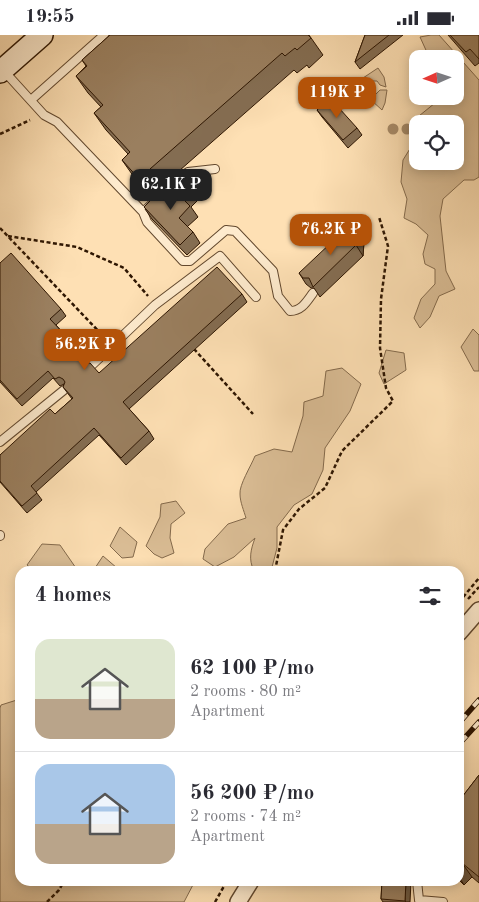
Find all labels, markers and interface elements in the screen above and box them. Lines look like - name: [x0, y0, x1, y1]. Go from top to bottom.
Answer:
- text: 19:55: [25, 8, 74, 27]
- north arrow: [409, 50, 464, 105]
- map controls: [409, 50, 464, 170]
- pin: 119K ₽: [296, 77, 378, 119]
- text: 119K ₽: [309, 85, 365, 101]
- button: locate: [409, 115, 464, 170]
- pin: 62.1K ₽: [125, 169, 217, 211]
- text: 62.1K ₽: [141, 177, 201, 193]
- pin: 76.2K ₽: [285, 213, 377, 256]
- text: 76.2K ₽: [301, 222, 361, 238]
- pin: 56.2K ₽: [39, 329, 131, 371]
- text: 56.2K ₽: [55, 337, 115, 353]
- icon: filters: [416, 582, 444, 610]
- text: 4 homes: [35, 585, 111, 606]
- text: 62 100 ₽/mo: [190, 658, 314, 679]
- icon: home: [75, 659, 135, 719]
- text: 2 rooms · 80 m²: [190, 684, 301, 700]
- text: Apartment: [190, 704, 265, 720]
- text: 56 200 ₽/mo: [190, 783, 314, 804]
- icon: home: [75, 784, 135, 844]
- text: 2 rooms · 74 m²: [190, 809, 301, 825]
- text: Apartment: [190, 829, 265, 845]

